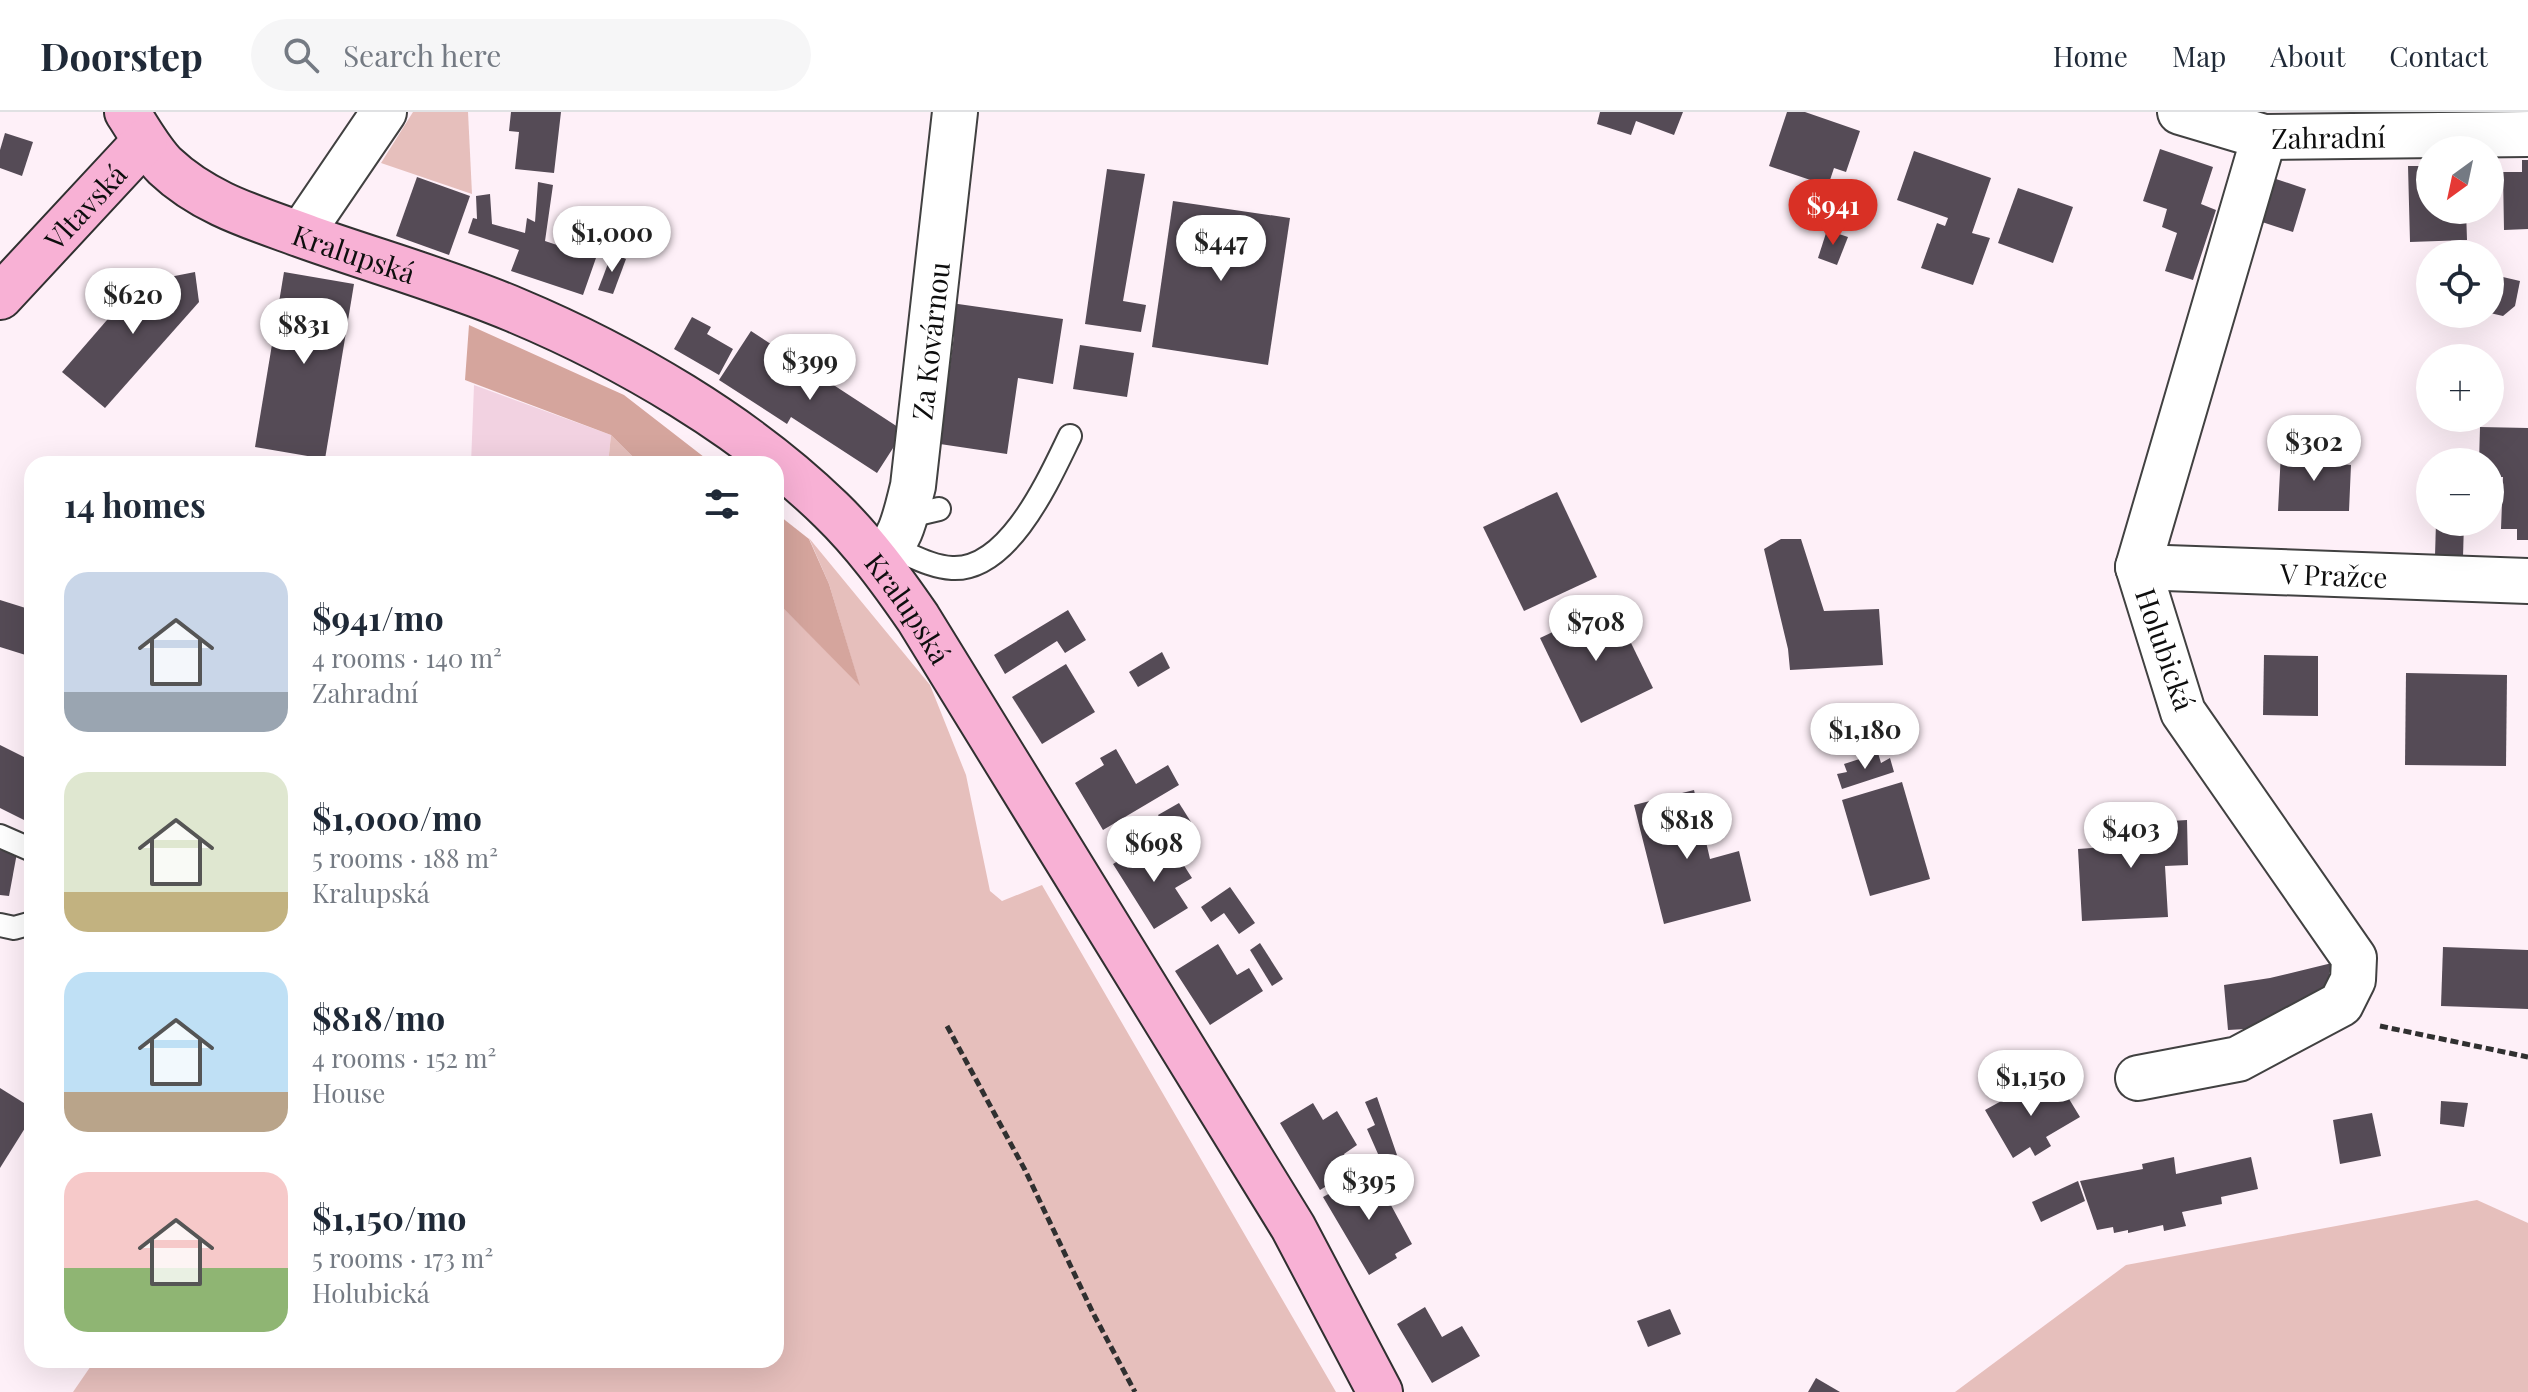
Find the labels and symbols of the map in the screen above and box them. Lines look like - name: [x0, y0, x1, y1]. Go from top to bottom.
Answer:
- street label: Zahradní: [2271, 117, 2386, 155]
- north arrow: [2416, 136, 2504, 224]
- street label: Vltavská: [35, 155, 134, 258]
- pin: $941: [1786, 179, 1880, 247]
- pin: $1,000: [547, 206, 677, 274]
- street label: Kralupská: [288, 215, 420, 290]
- pin: $447: [1174, 215, 1268, 283]
- street label: Za Kovárnou: [902, 260, 957, 422]
- pin: $620: [86, 268, 180, 336]
- pin: $831: [257, 298, 351, 366]
- pin: $399: [763, 334, 857, 402]
- pin: $302: [2267, 415, 2361, 483]
- street label: Kralupská: [858, 544, 960, 670]
- street label: V Pražce: [2278, 554, 2388, 594]
- street label: Holubická: [2128, 583, 2204, 715]
- pin: $708: [1549, 595, 1643, 663]
- pin: $1,180: [1800, 703, 1930, 771]
- pin: $818: [1640, 793, 1734, 861]
- pin: $403: [2084, 802, 2178, 870]
- pin: $698: [1107, 816, 1201, 884]
- pin: $1,150: [1966, 1050, 2096, 1118]
- pin: $395: [1322, 1154, 1416, 1222]

